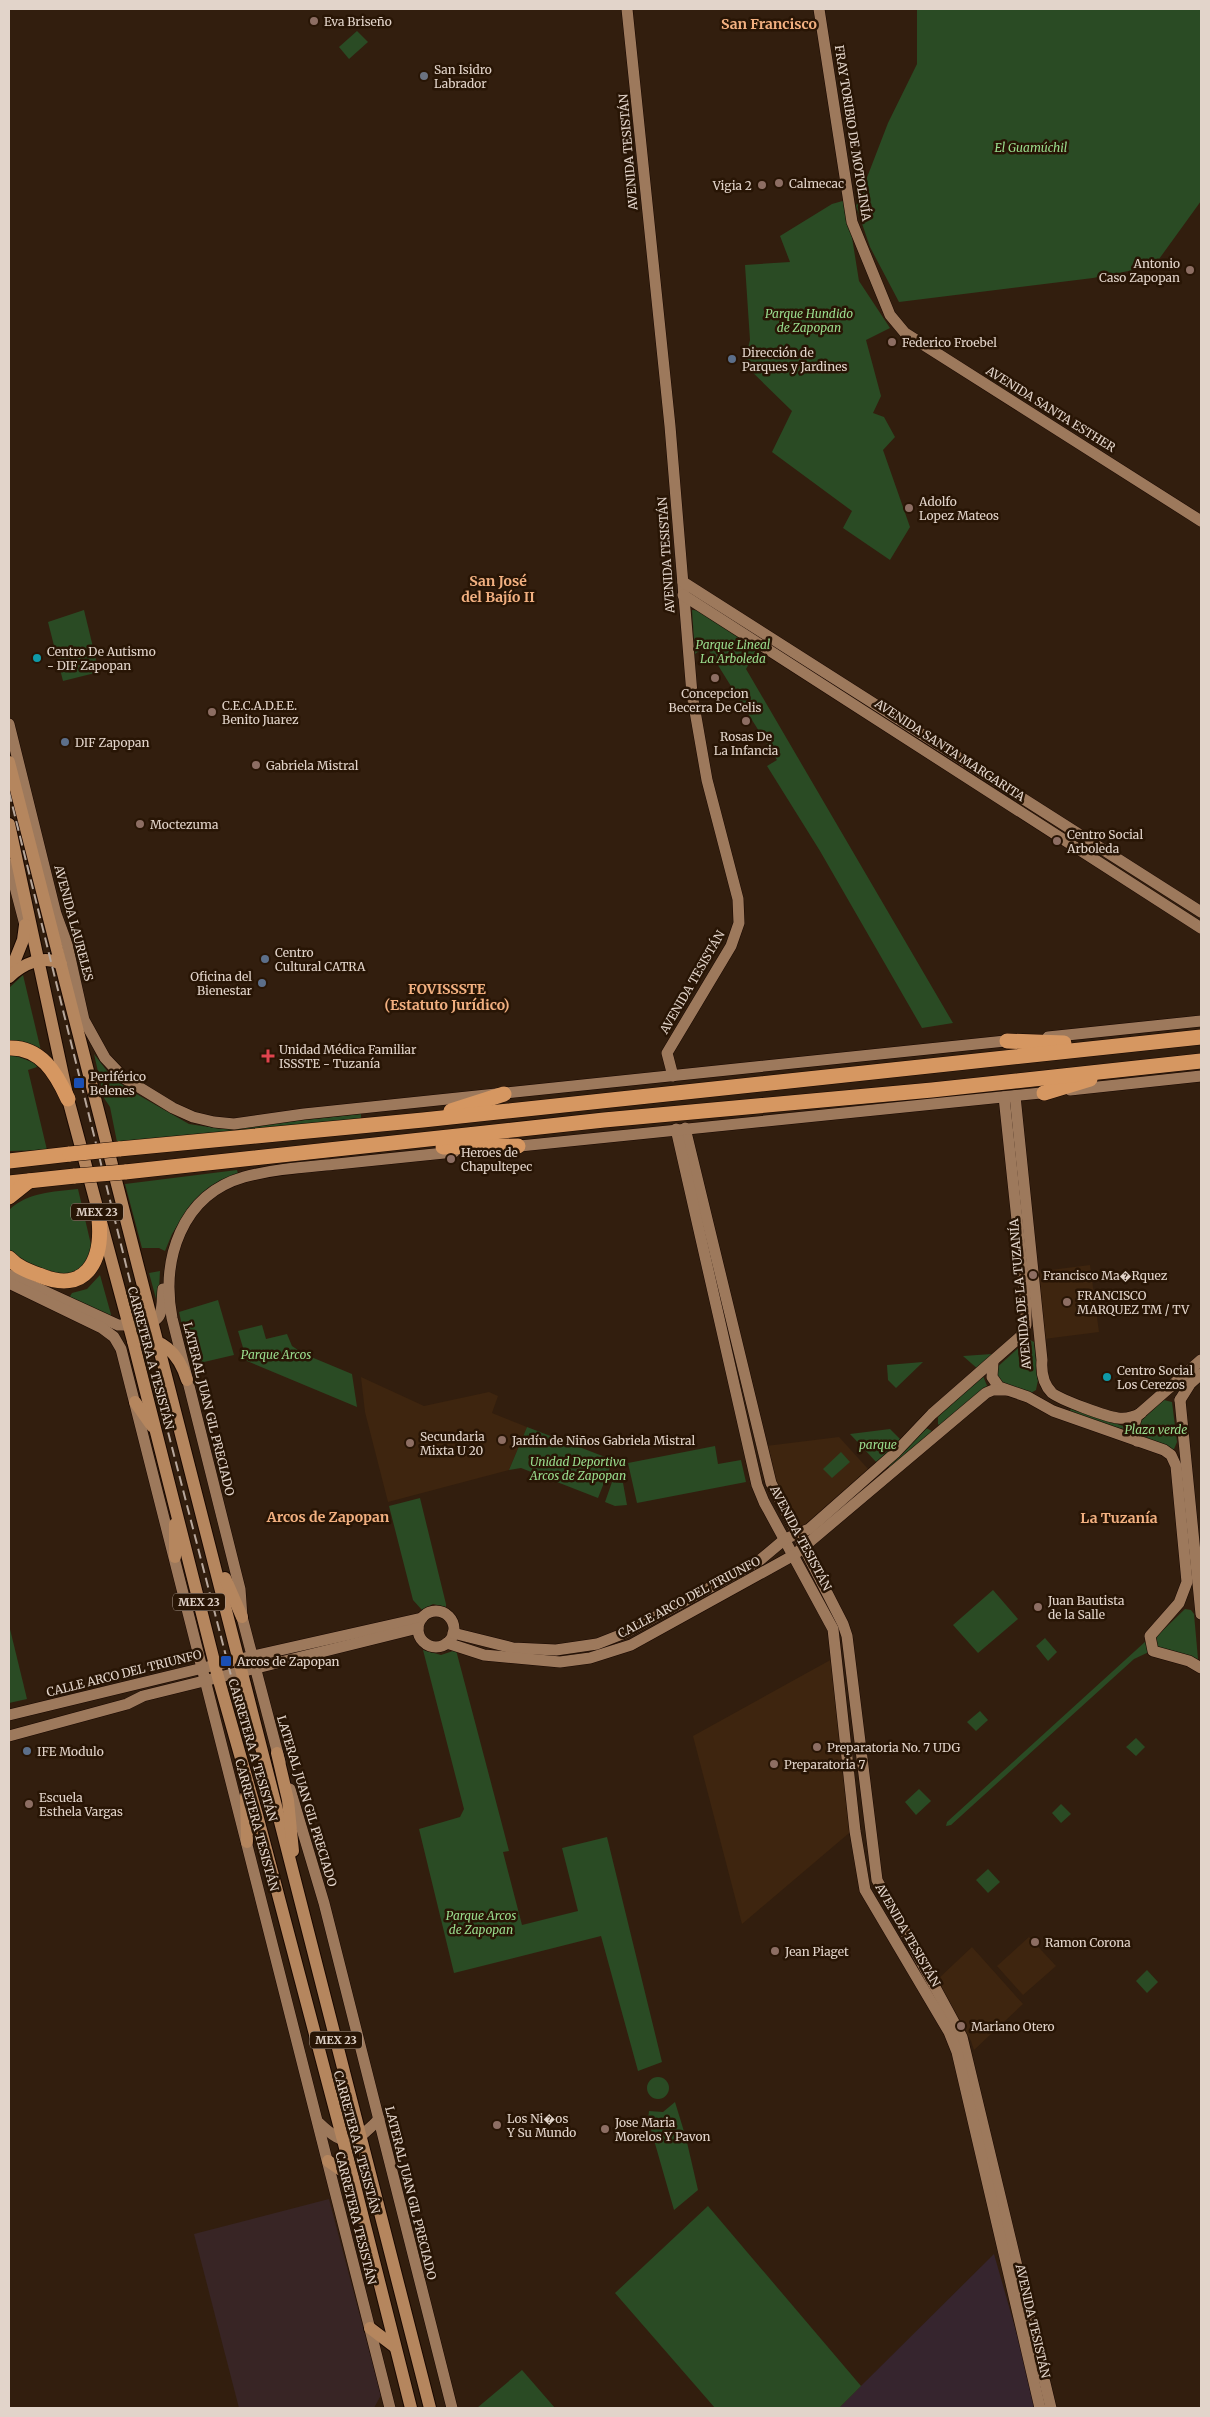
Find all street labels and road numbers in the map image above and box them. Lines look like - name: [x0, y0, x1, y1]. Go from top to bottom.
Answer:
- street label: FRAY TORIBIO DE MOTOLINÍA: [832, 44, 874, 223]
- street label: AVENIDA TESISTÁN: [615, 93, 641, 212]
- street label: AVENIDA SANTA ESTHER: [983, 362, 1119, 455]
- street label: AVENIDA TESISTÁN: [654, 496, 678, 615]
- street label: AVENIDA SANTA MARGARITA: [871, 695, 1028, 805]
- street label: AVENIDA LAURELES: [51, 862, 97, 983]
- street label: AVENIDA TESISTÁN: [656, 927, 728, 1037]
- road number: MEX 23: [71, 1204, 123, 1220]
- street label: AVENIDA DE LA TUZANÍA: [1006, 1218, 1034, 1371]
- street label: CARRETERA A TESISTÁN: [125, 1285, 178, 1432]
- street label: LATERAL JUAN GIL PRECIADO: [180, 1321, 238, 1498]
- street label: AVENIDA TESISTÁN: [767, 1482, 835, 1594]
- street label: CALLE ARCO DEL TRIUNFO: [615, 1553, 763, 1641]
- road number: MEX 23: [173, 1594, 225, 1610]
- street label: CALLE ARCO DEL TRIUNFO: [45, 1646, 203, 1700]
- street label: CARRETERA A TESISTÁN: [225, 1677, 281, 1824]
- street label: LATERAL JUAN GIL PRECIADO: [274, 1714, 340, 1889]
- street label: CARRETERA TESISTÁN: [232, 1757, 282, 1893]
- street label: AVENIDA TESISTÁN: [872, 1880, 944, 1990]
- road number: MEX 23: [310, 2032, 362, 2048]
- street label: CARRETERA A TESISTÁN: [331, 2069, 384, 2216]
- street label: LATERAL JUAN GIL PRECIADO: [382, 2105, 440, 2282]
- street label: CARRETERA TESISTÁN: [332, 2150, 380, 2287]
- street label: AVENIDA TESISTÁN: [1012, 2261, 1054, 2380]

